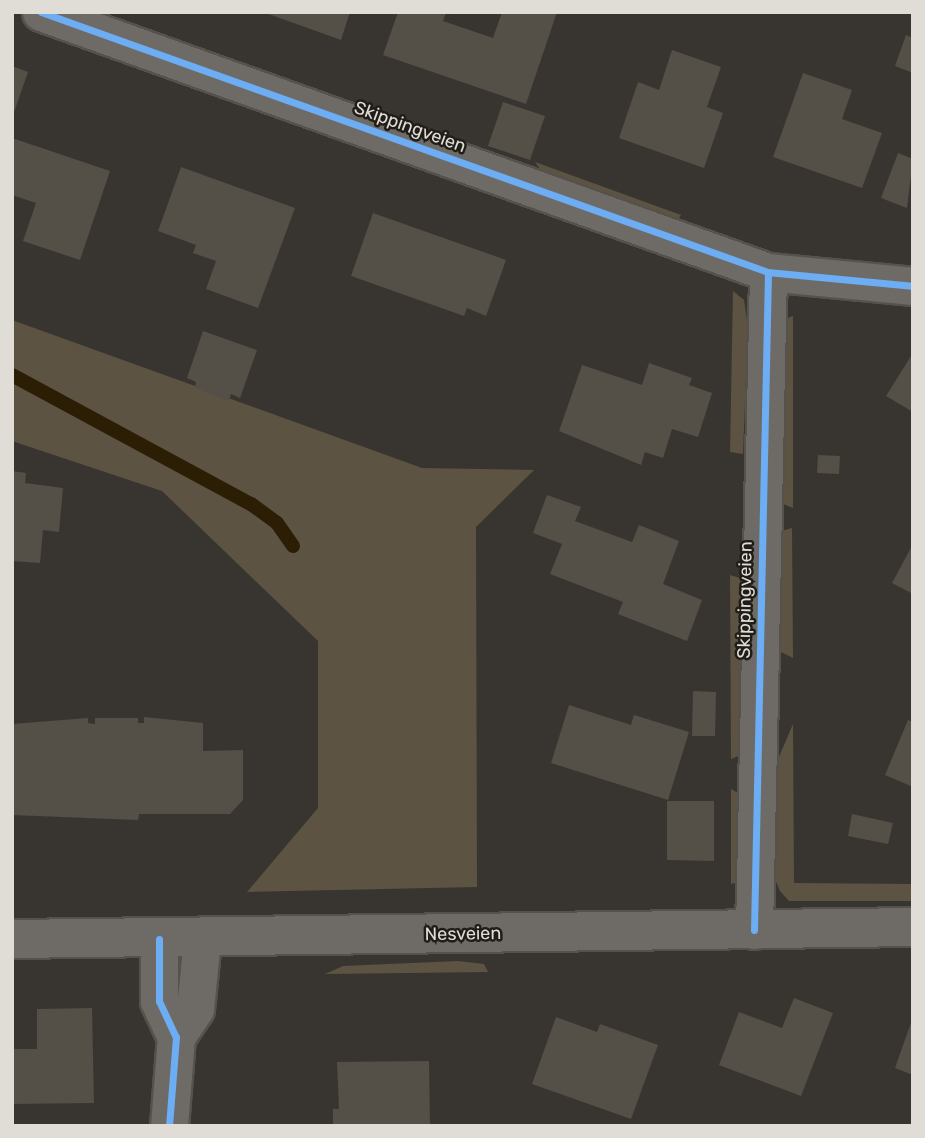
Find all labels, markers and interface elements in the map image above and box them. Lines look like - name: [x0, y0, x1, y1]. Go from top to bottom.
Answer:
- street label: Skippingveien: [351, 97, 469, 157]
- street label: Skippingveien: [733, 541, 757, 659]
- street label: Nesveien: [425, 923, 501, 945]

